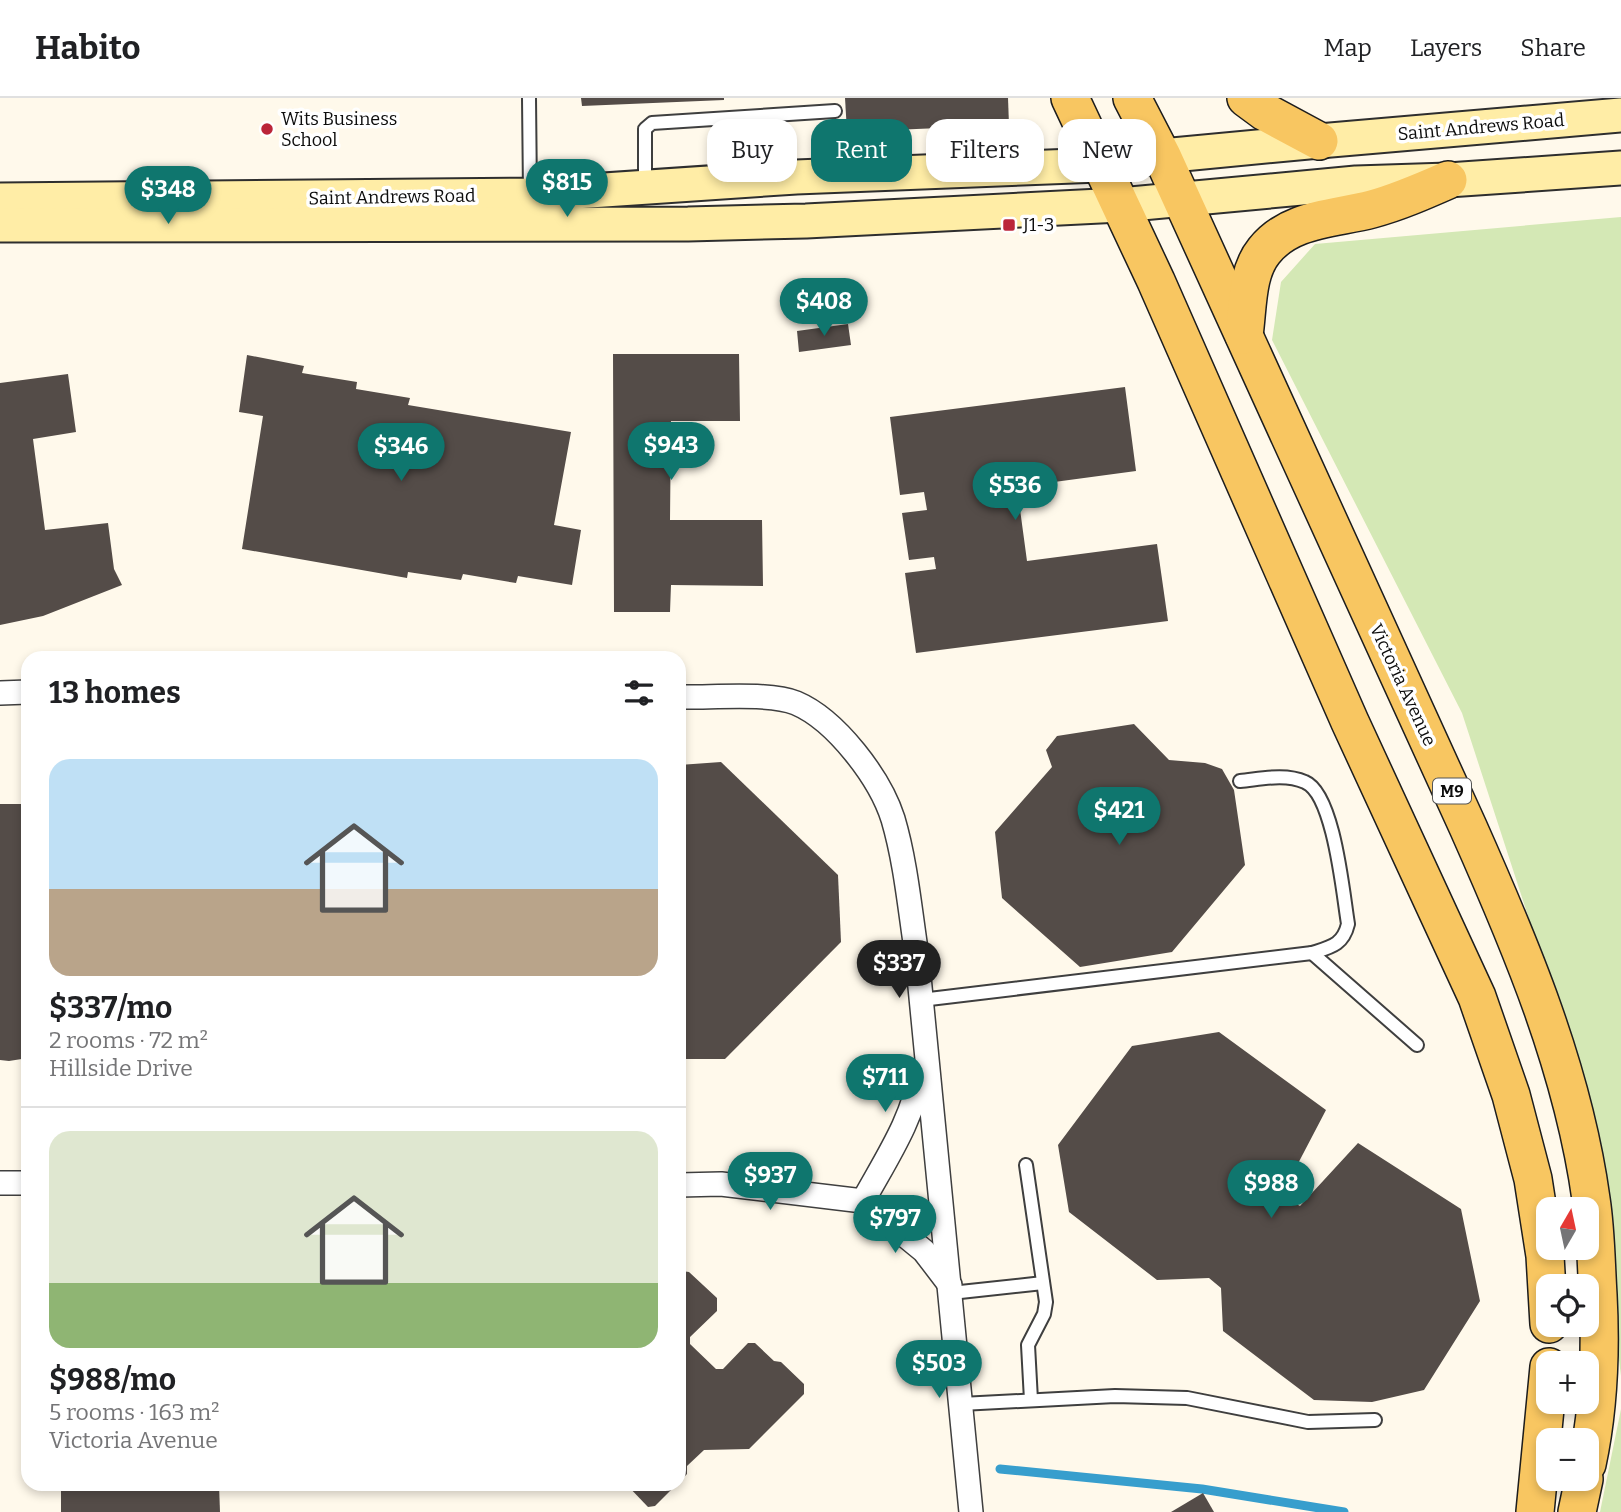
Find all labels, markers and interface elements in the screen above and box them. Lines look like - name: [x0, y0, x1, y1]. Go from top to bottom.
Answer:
- text: Habito: [35, 28, 141, 68]
- text: Map: [1324, 34, 1372, 62]
- text: Layers: [1410, 34, 1482, 62]
- text: Share: [1520, 34, 1586, 62]
- place label: Wits Business School: [281, 108, 397, 151]
- street label: Saint Andrews Road: [1397, 109, 1566, 145]
- chip: Buy: [707, 119, 797, 182]
- chip: Rent: [811, 119, 912, 182]
- chip: Filters: [926, 119, 1044, 182]
- chip: New: [1058, 119, 1156, 182]
- marker: Wits Business School: [259, 121, 275, 137]
- pin: $815: [526, 159, 608, 219]
- pin: $348: [127, 166, 209, 226]
- text: $815: [542, 168, 592, 196]
- text: $348: [141, 175, 196, 203]
- street label: Saint Andrews Road: [308, 185, 476, 209]
- place label: J1-3: [1022, 214, 1054, 236]
- marker: J1-3: [1001, 217, 1017, 233]
- pin: $408: [783, 278, 865, 338]
- text: $408: [796, 287, 852, 315]
- pin: $943: [630, 422, 712, 482]
- pin: $346: [360, 424, 442, 483]
- text: $943: [644, 431, 698, 459]
- text: $346: [374, 432, 428, 460]
- pin: $536: [974, 462, 1056, 522]
- text: $536: [989, 471, 1041, 499]
- street label: Victoria Avenue: [1365, 620, 1441, 750]
- icon: filters: [620, 674, 658, 712]
- text: 13 homes: [49, 675, 181, 711]
- road number: M9: [1433, 778, 1471, 804]
- pin: $421: [1078, 788, 1160, 847]
- text: $421: [1094, 796, 1144, 824]
- icon: home: [291, 805, 417, 931]
- pin: $337: [858, 940, 940, 1000]
- text: $337: [873, 949, 925, 977]
- text: $337/mo: [49, 990, 172, 1026]
- text: 2 rooms · 72 m²: [49, 1026, 208, 1054]
- text: Hillside Drive: [49, 1054, 193, 1082]
- pin: $711: [844, 1054, 926, 1114]
- text: $711: [862, 1063, 908, 1091]
- pin: $937: [729, 1152, 811, 1212]
- pin: $988: [1230, 1160, 1312, 1220]
- text: $937: [744, 1161, 796, 1189]
- text: $988: [1243, 1169, 1299, 1197]
- icon: home: [291, 1177, 417, 1303]
- pin: $797: [854, 1196, 936, 1255]
- north arrow: [1536, 1197, 1600, 1260]
- map controls: [1536, 1197, 1599, 1491]
- text: $797: [869, 1204, 921, 1232]
- button: locate: [1536, 1274, 1599, 1337]
- pin: $503: [898, 1340, 980, 1400]
- text: $503: [912, 1349, 966, 1377]
- button: +: [1536, 1351, 1599, 1414]
- text: $988/mo: [49, 1362, 176, 1398]
- text: 5 rooms · 163 m²: [49, 1398, 219, 1426]
- text: Victoria Avenue: [49, 1426, 218, 1454]
- button: −: [1536, 1428, 1599, 1491]

